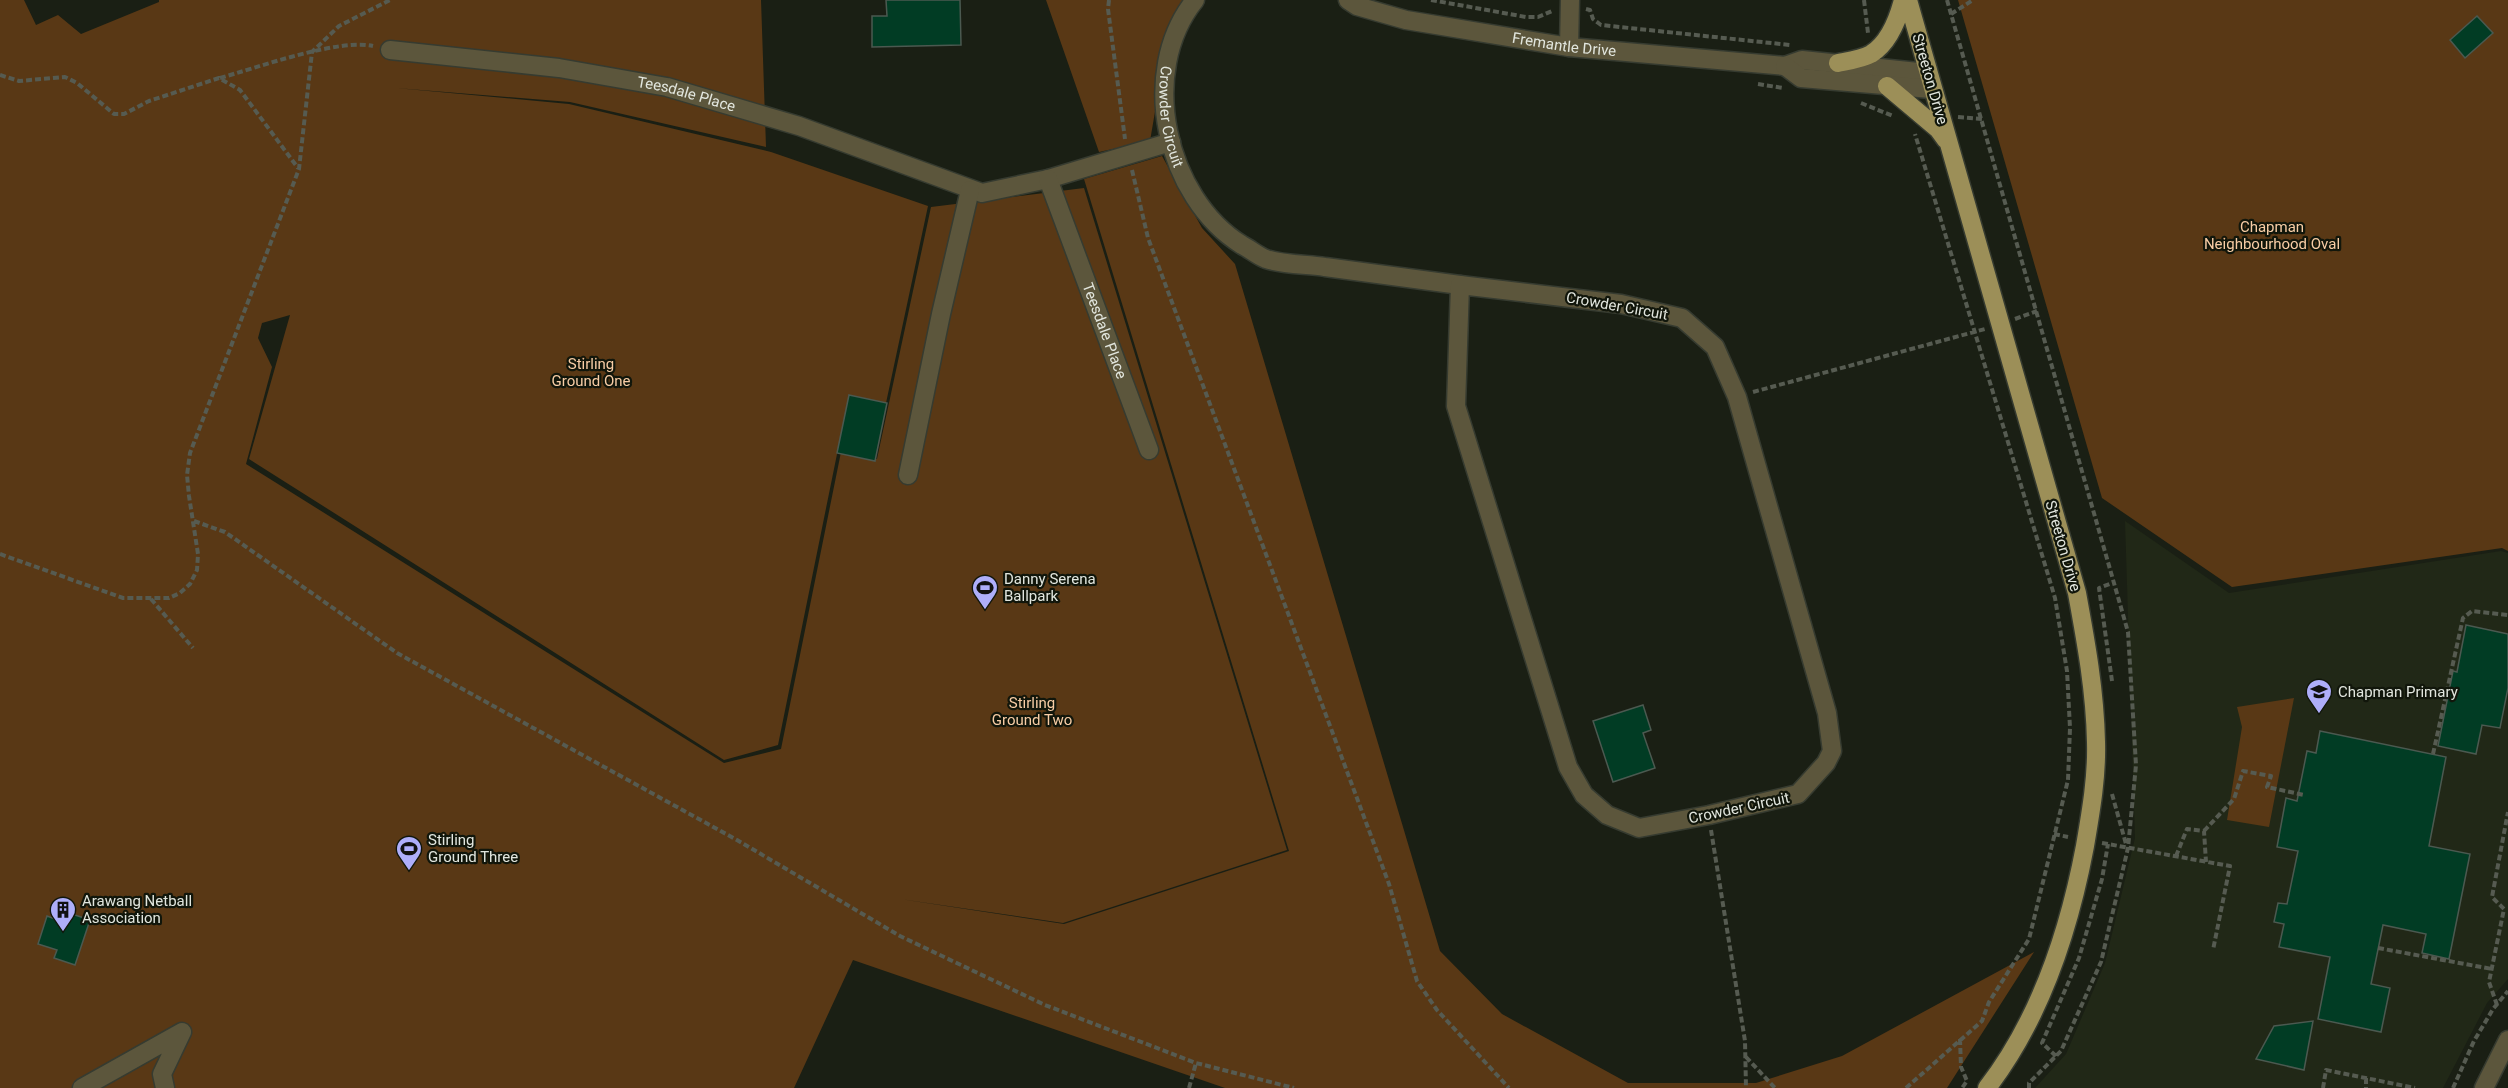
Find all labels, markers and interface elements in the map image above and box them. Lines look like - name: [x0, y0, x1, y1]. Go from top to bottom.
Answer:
- street label: Fremantle Drive: [1511, 29, 1617, 60]
- street label: Streeton Drive: [1908, 31, 1952, 127]
- street label: Crowder Circuit: [1155, 65, 1187, 170]
- street label: Teesdale Place: [636, 73, 738, 116]
- park label: Chapman Neighbourhood Oval: [2204, 218, 2340, 253]
- street label: Teesdale Place: [1078, 280, 1131, 381]
- street label: Crowder Circuit: [1565, 288, 1669, 324]
- park label: Stirling Ground One: [552, 355, 631, 390]
- street label: Streeton Drive: [2041, 498, 2085, 594]
- place label: Danny Serena Ballpark: [1004, 570, 1096, 605]
- sports icon: Danny Serena Ballpark: [970, 573, 1000, 611]
- school or university icon: Chapman Primary: [2304, 677, 2334, 715]
- place label: Chapman Primary: [2338, 683, 2458, 701]
- park label: Stirling Ground Two: [992, 694, 1072, 729]
- street label: Crowder Circuit: [1687, 788, 1791, 827]
- place label: Stirling Ground Three: [428, 831, 518, 866]
- sports icon: Stirling Ground Three: [394, 834, 424, 872]
- place label: Arawang Netball Association: [82, 892, 192, 927]
- building icon: Arawang Netball Association: [48, 895, 78, 933]

